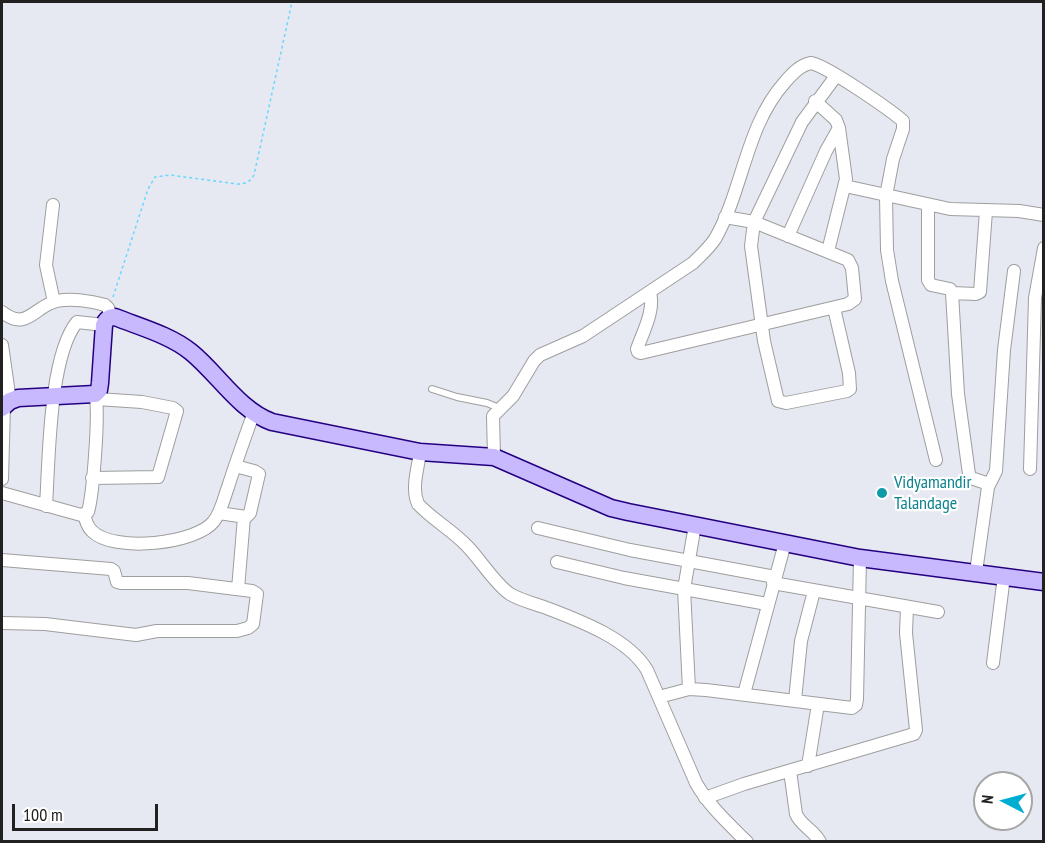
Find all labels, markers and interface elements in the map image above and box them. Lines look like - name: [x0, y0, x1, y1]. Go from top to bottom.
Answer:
- place label: Vidyamandir Talandage: [894, 472, 971, 514]
- marker: Vidyamandir Talandage: [875, 486, 889, 500]
- north arrow: [973, 771, 1033, 831]
- scale bar: [15, 792, 160, 830]
- text: N: [977, 794, 997, 805]
- text: 100 m: [23, 803, 63, 826]

